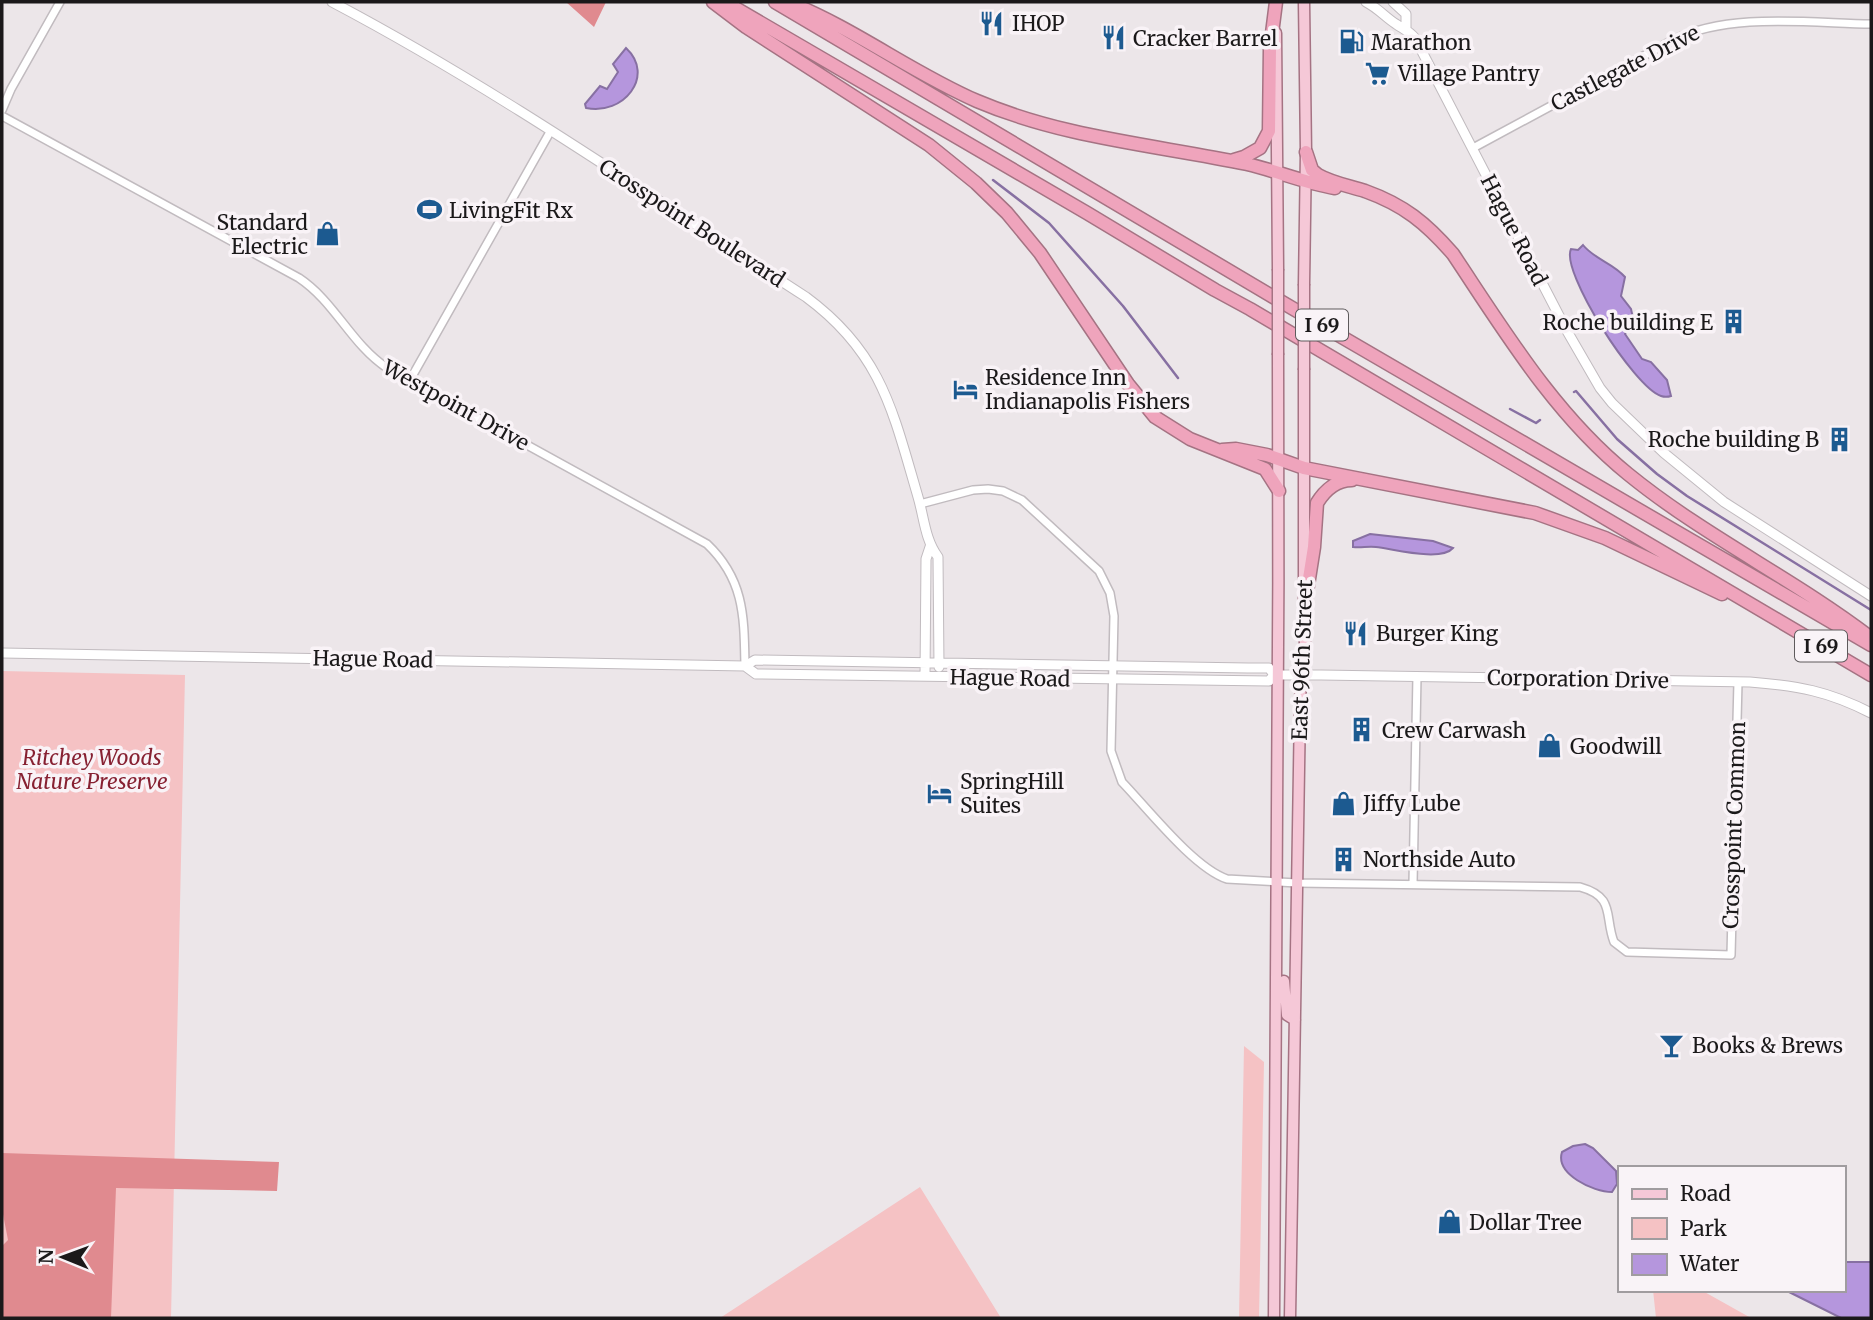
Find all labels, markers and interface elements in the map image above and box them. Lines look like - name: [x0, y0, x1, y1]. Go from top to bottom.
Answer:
- restaurant icon: IHOP: [978, 9, 1006, 37]
- place label: IHOP: [1012, 10, 1065, 37]
- street label: Castlegate Drive: [1546, 19, 1704, 117]
- restaurant icon: Cracker Barrel: [1099, 24, 1127, 52]
- place label: Cracker Barrel: [1133, 25, 1278, 52]
- fuel station icon: Marathon: [1337, 28, 1365, 56]
- place label: Marathon: [1371, 29, 1472, 56]
- supermarket icon: Village Pantry: [1364, 59, 1392, 87]
- place label: Village Pantry: [1397, 60, 1540, 87]
- street label: Crosspoint Boulevard: [594, 153, 790, 293]
- street label: Hague Road: [1475, 170, 1554, 290]
- sports icon: LivingFit Rx: [415, 196, 443, 224]
- place label: LivingFit Rx: [449, 197, 573, 224]
- place label: Standard Electric: [217, 209, 308, 260]
- shop icon: Standard Electric: [314, 220, 342, 248]
- building icon: Roche building E: [1719, 308, 1747, 336]
- place label: Roche building E: [1543, 309, 1714, 336]
- road number: I 69: [1296, 310, 1348, 340]
- street label: Westpoint Drive: [377, 353, 534, 456]
- place label: Residence Inn Indianapolis Fishers: [985, 364, 1190, 415]
- hotel icon: Residence Inn Indianapolis Fishers: [951, 375, 979, 403]
- building icon: Roche building B: [1825, 425, 1853, 453]
- place label: Roche building B: [1648, 426, 1819, 453]
- street label: East 96th Street: [1286, 579, 1318, 741]
- restaurant icon: Burger King: [1342, 619, 1370, 647]
- place label: Burger King: [1376, 620, 1499, 647]
- road number: I 69: [1795, 631, 1847, 662]
- street label: Hague Road: [312, 644, 434, 674]
- street label: Hague Road: [949, 663, 1071, 693]
- street label: Corporation Drive: [1487, 664, 1669, 694]
- building icon: Crew Carwash: [1348, 716, 1376, 744]
- place label: Crew Carwash: [1382, 717, 1526, 744]
- street label: Crosspoint Common: [1717, 721, 1751, 929]
- shop icon: Goodwill: [1536, 732, 1564, 760]
- place label: Goodwill: [1570, 733, 1662, 760]
- park label: Ritchey Woods Nature Preserve: [16, 744, 168, 795]
- place label: SpringHill Suites: [960, 768, 1065, 819]
- hotel icon: SpringHill Suites: [926, 779, 954, 807]
- shop icon: Jiffy Lube: [1329, 789, 1357, 817]
- place label: Jiffy Lube: [1362, 790, 1460, 817]
- building icon: Northside Auto: [1329, 845, 1357, 873]
- place label: Northside Auto: [1363, 846, 1516, 873]
- bar icon: Books & Brews: [1658, 1031, 1686, 1059]
- place label: Books & Brews: [1692, 1032, 1843, 1059]
- legend: [1618, 1166, 1845, 1292]
- text: Road: [1680, 1180, 1731, 1207]
- shop icon: Dollar Tree: [1435, 1208, 1463, 1236]
- place label: Dollar Tree: [1469, 1209, 1582, 1236]
- text: Park: [1680, 1215, 1727, 1242]
- north arrow: [28, 1222, 98, 1292]
- text: N: [34, 1249, 58, 1264]
- text: Water: [1679, 1250, 1739, 1277]

